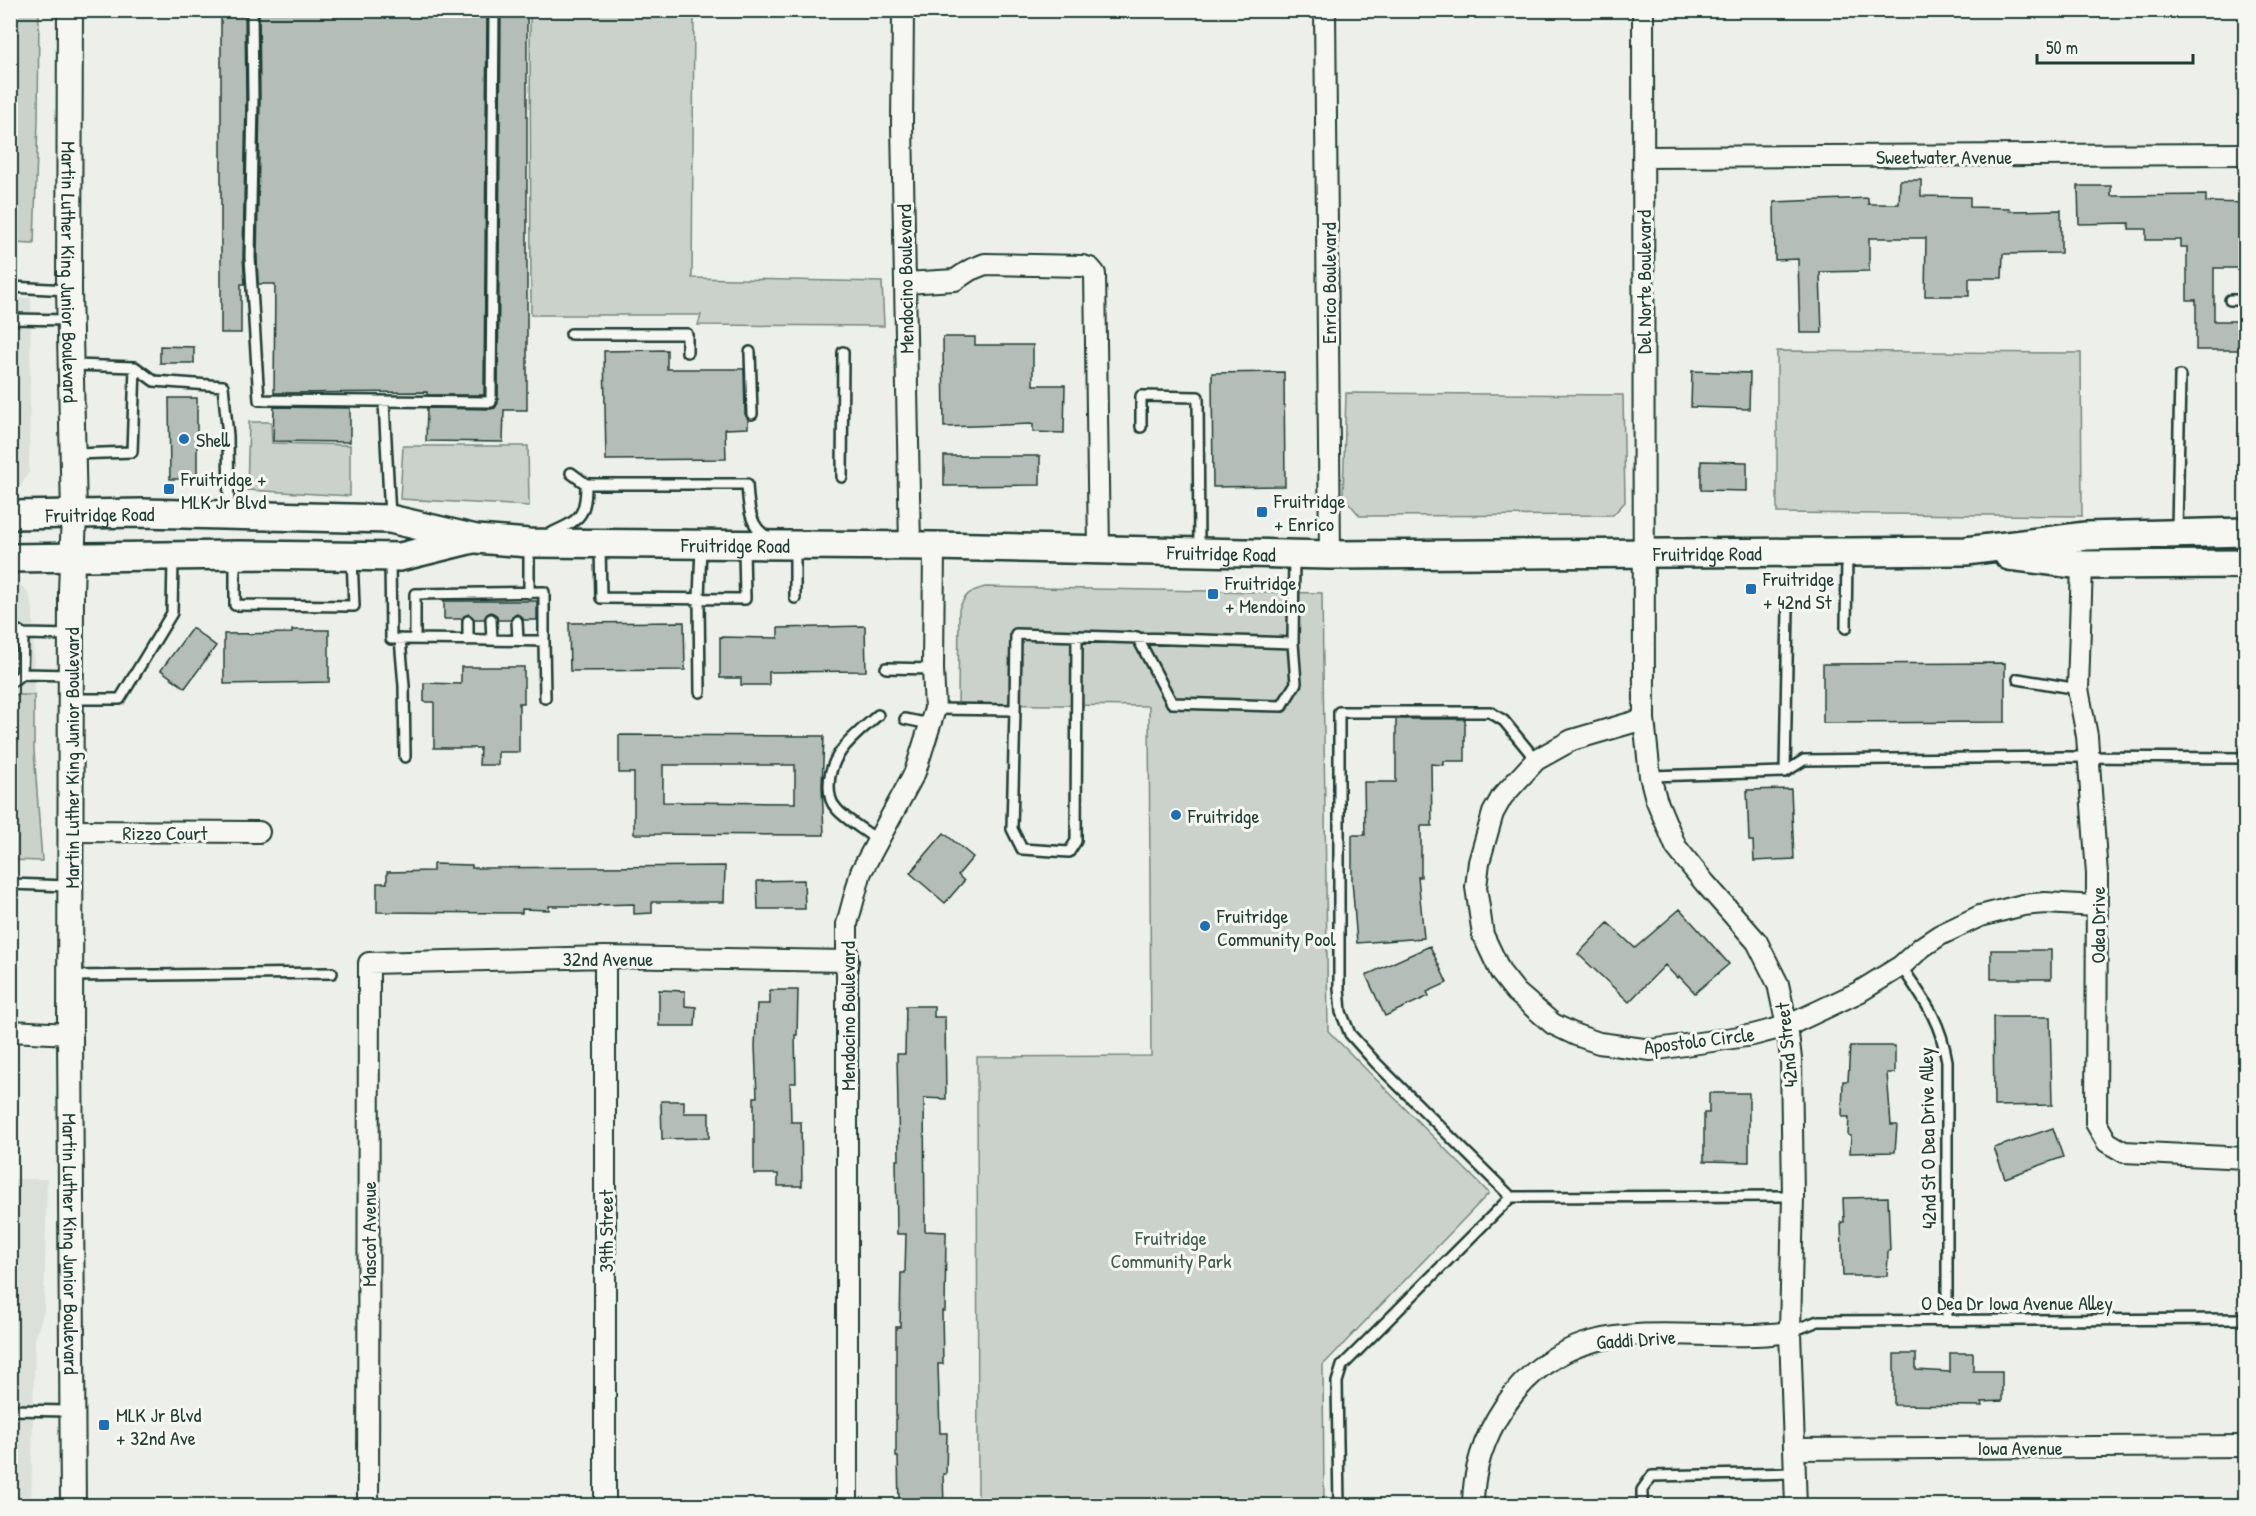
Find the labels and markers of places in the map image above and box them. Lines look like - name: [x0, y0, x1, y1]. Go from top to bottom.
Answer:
- place label: Shell: [196, 426, 231, 453]
- marker: Shell: [177, 432, 191, 446]
- place label: Fruitridge + MLK Jr Blvd: [180, 465, 267, 515]
- marker: Fruitridge + MLK Jr Blvd: [162, 482, 176, 496]
- place label: Fruitridge + Enrico: [1273, 487, 1345, 537]
- marker: Fruitridge + Enrico: [1255, 505, 1269, 519]
- place label: Fruitridge + 42nd St: [1762, 565, 1834, 615]
- place label: Fruitridge + Mendoino: [1224, 569, 1306, 619]
- marker: Fruitridge + 42nd St: [1744, 582, 1758, 596]
- marker: Fruitridge + Mendoino: [1206, 587, 1220, 601]
- place label: Fruitridge: [1187, 802, 1259, 829]
- marker: Fruitridge: [1169, 808, 1183, 822]
- place label: Fruitridge Community Pool: [1216, 902, 1336, 952]
- marker: Fruitridge Community Pool: [1198, 919, 1212, 933]
- place label: MLK Jr Blvd + 32nd Ave: [116, 1401, 202, 1451]
- marker: MLK Jr Blvd + 32nd Ave: [97, 1418, 111, 1432]

